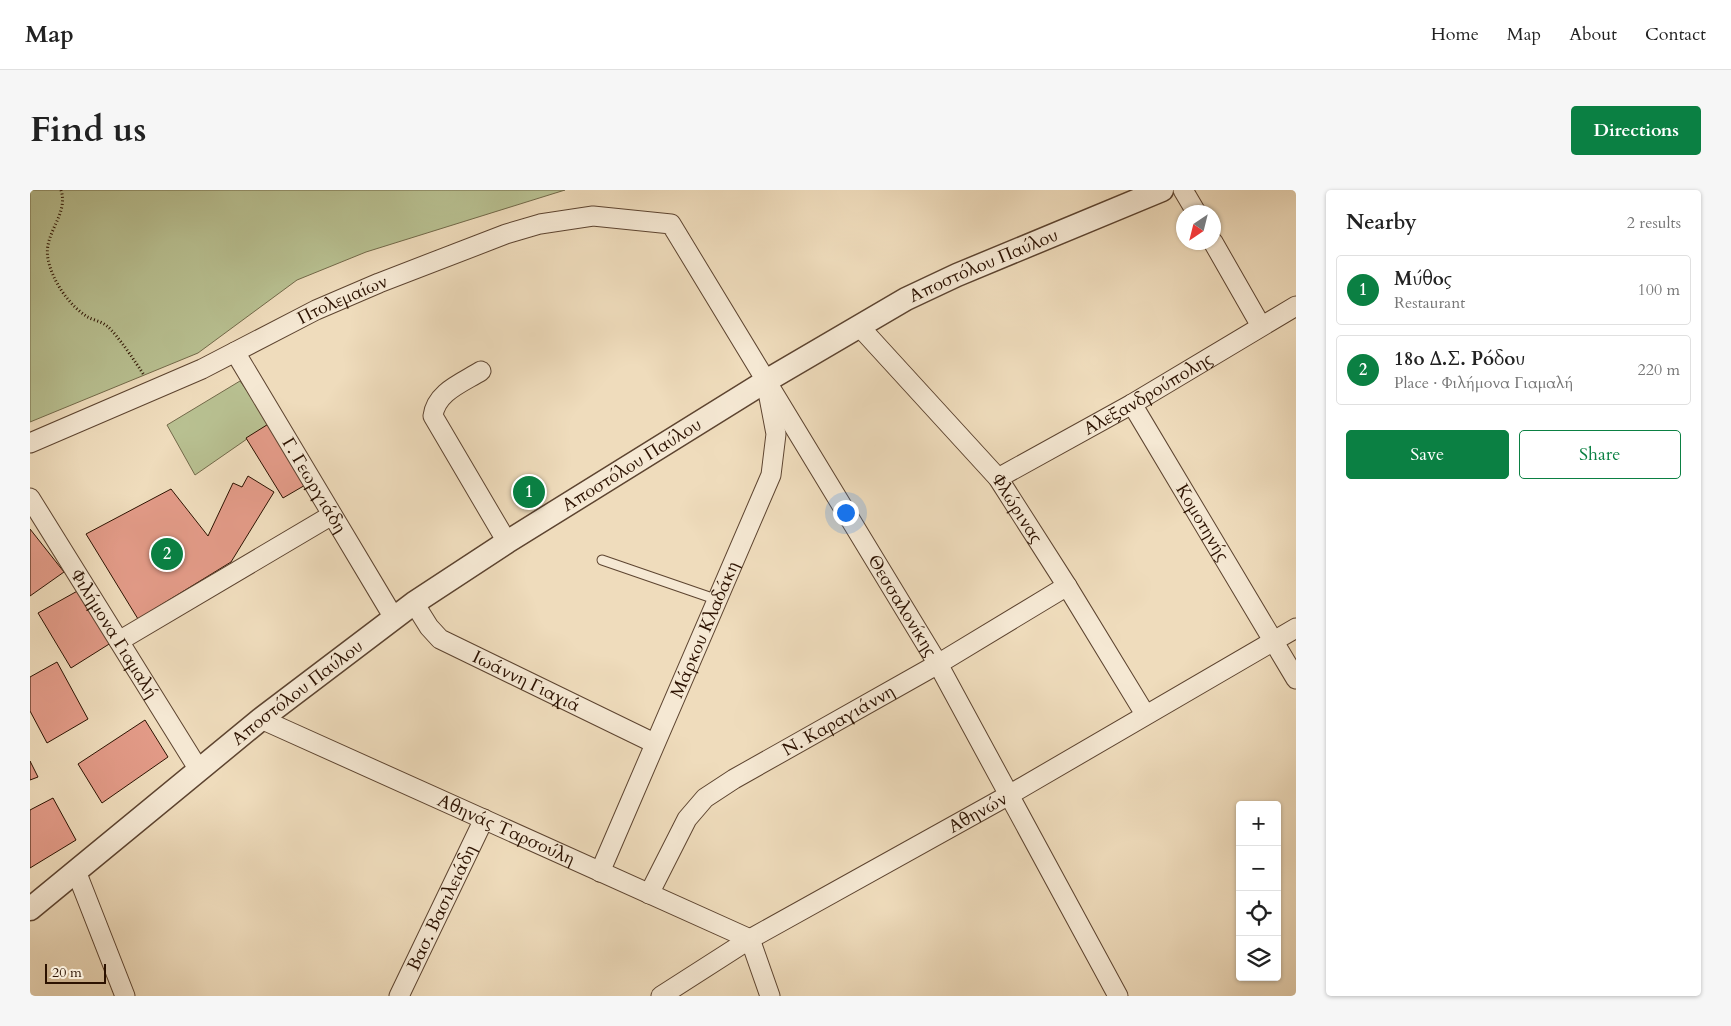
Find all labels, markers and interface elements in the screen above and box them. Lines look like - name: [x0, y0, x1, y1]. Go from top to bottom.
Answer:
- text: Map: [25, 18, 74, 51]
- text: Home: [1431, 22, 1479, 47]
- text: Map: [1507, 22, 1541, 47]
- text: About: [1569, 22, 1617, 47]
- text: Contact: [1645, 22, 1706, 47]
- text: Find us: [30, 106, 146, 154]
- button: Directions: [1571, 106, 1701, 155]
- north arrow: [1176, 205, 1221, 250]
- text: Nearby: [1346, 208, 1417, 237]
- text: 2 results: [1627, 212, 1681, 234]
- street label: Αποστόλου Παύλου: [905, 222, 1062, 308]
- text: Μύθος: [1394, 266, 1452, 292]
- street label: Πτολεμαίων: [293, 268, 391, 330]
- text: 1: [1359, 279, 1367, 301]
- text: 100 m: [1638, 279, 1680, 301]
- text: Restaurant: [1394, 292, 1465, 314]
- street label: Αλεξανδρούπολης: [1079, 346, 1217, 441]
- text: 18ο Δ.Σ. Ρόδου: [1394, 346, 1525, 372]
- text: 2: [1359, 359, 1367, 381]
- text: 220 m: [1638, 359, 1680, 381]
- text: Place · Φιλήμονα Γιαμαλή: [1394, 372, 1574, 394]
- street label: Αποστόλου Παύλου: [557, 412, 706, 517]
- button: Save: [1346, 430, 1509, 479]
- button: Share: [1519, 430, 1681, 479]
- street label: Γ. Γεωργιάδη: [276, 433, 353, 538]
- street label: Φλώρινας: [986, 469, 1049, 548]
- pin: 1: [513, 473, 545, 511]
- street label: Κομοτηνής: [1170, 479, 1236, 566]
- your location: [833, 500, 859, 526]
- pin: 2: [151, 535, 183, 573]
- street label: Θεσσαλονίκης: [862, 550, 943, 662]
- street label: Μάρκου Κλαδάκη: [664, 557, 745, 702]
- street label: Φιλήμονα Γιαμαλή: [65, 564, 164, 704]
- street label: Αποστόλου Παύλου: [226, 634, 368, 751]
- street label: Ιωάννη Γιαχιά: [468, 644, 585, 718]
- street label: Ν. Καραγιάννη: [777, 679, 899, 762]
- street label: Αθηνών: [944, 786, 1011, 839]
- street label: Αθηνάς Ταρσούλη: [434, 788, 579, 871]
- map controls: [1236, 801, 1281, 981]
- button: +: [1236, 801, 1281, 846]
- street label: Βασ. Βασιλειάδη: [401, 841, 482, 975]
- button: −: [1236, 846, 1281, 891]
- button: locate: [1236, 891, 1281, 936]
- button: layers: [1236, 936, 1281, 981]
- scale bar: [45, 961, 106, 984]
- text: 20 m: [52, 963, 82, 982]

